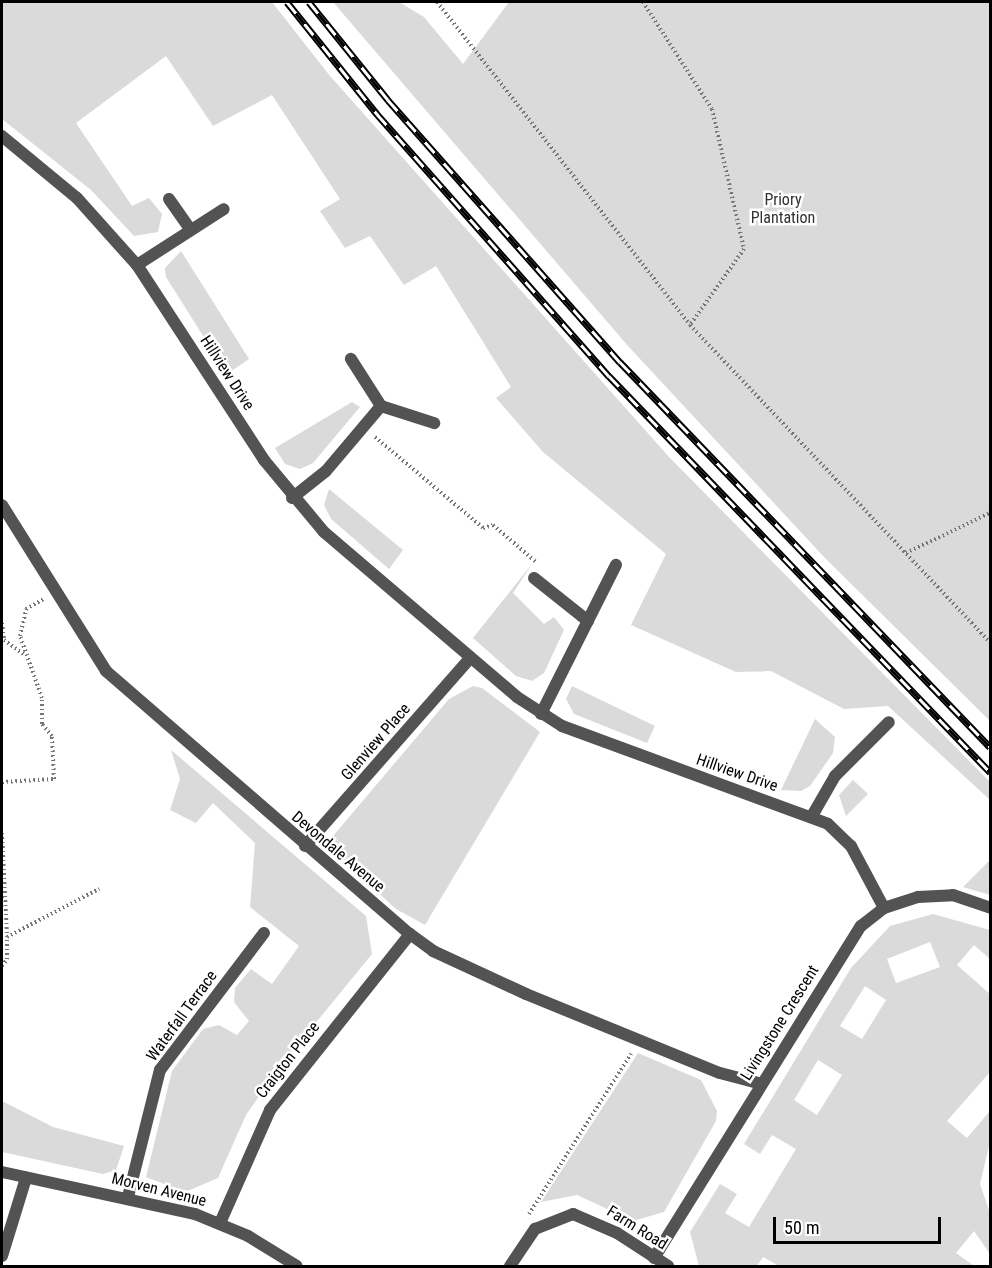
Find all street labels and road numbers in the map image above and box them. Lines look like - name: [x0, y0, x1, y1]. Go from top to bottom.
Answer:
- street label: Hillview Drive: [196, 332, 258, 414]
- street label: Glenview Place: [337, 700, 415, 784]
- street label: Hillview Drive: [694, 750, 780, 796]
- street label: Devondale Avenue: [288, 808, 388, 896]
- street label: Livingstone Crescent: [737, 962, 823, 1084]
- street label: Waterfall Terrace: [143, 967, 221, 1065]
- street label: Craigton Place: [252, 1018, 324, 1102]
- street label: Morven Avenue: [110, 1169, 208, 1211]
- street label: Farm Road: [603, 1202, 671, 1254]

